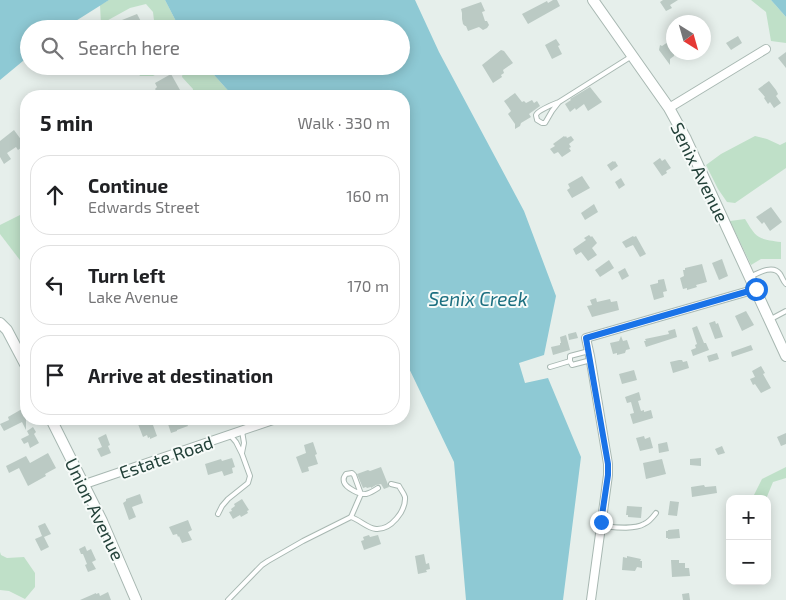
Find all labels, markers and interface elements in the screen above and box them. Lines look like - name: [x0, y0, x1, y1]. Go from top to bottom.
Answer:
- north arrow: [666, 15, 711, 60]
- search box: [20, 20, 410, 75]
- icon: search: [38, 34, 66, 62]
- text: Search here: [78, 36, 180, 59]
- text: 5 min: [40, 110, 93, 135]
- text: Walk · 330 m: [298, 113, 390, 132]
- street label: Senix Avenue: [666, 119, 734, 225]
- text: Continue: [88, 174, 168, 197]
- icon: ahead: [41, 181, 69, 209]
- text: 160 m: [346, 186, 389, 205]
- text: Edwards Street: [88, 197, 200, 216]
- text: Turn left: [88, 264, 165, 287]
- icon: left: [41, 271, 69, 299]
- text: 170 m: [347, 276, 389, 295]
- route start: [745, 278, 768, 301]
- text: Lake Avenue: [88, 287, 178, 306]
- water label: Senix Creek: [428, 287, 528, 310]
- icon: arrive: [41, 361, 69, 389]
- text: Arrive at destination: [88, 364, 273, 387]
- street label: Estate Road: [116, 431, 216, 483]
- street label: Union Avenue: [61, 454, 129, 564]
- map controls: [726, 495, 771, 585]
- button: +: [726, 495, 771, 540]
- route end: [590, 511, 613, 534]
- button: −: [726, 540, 771, 585]

